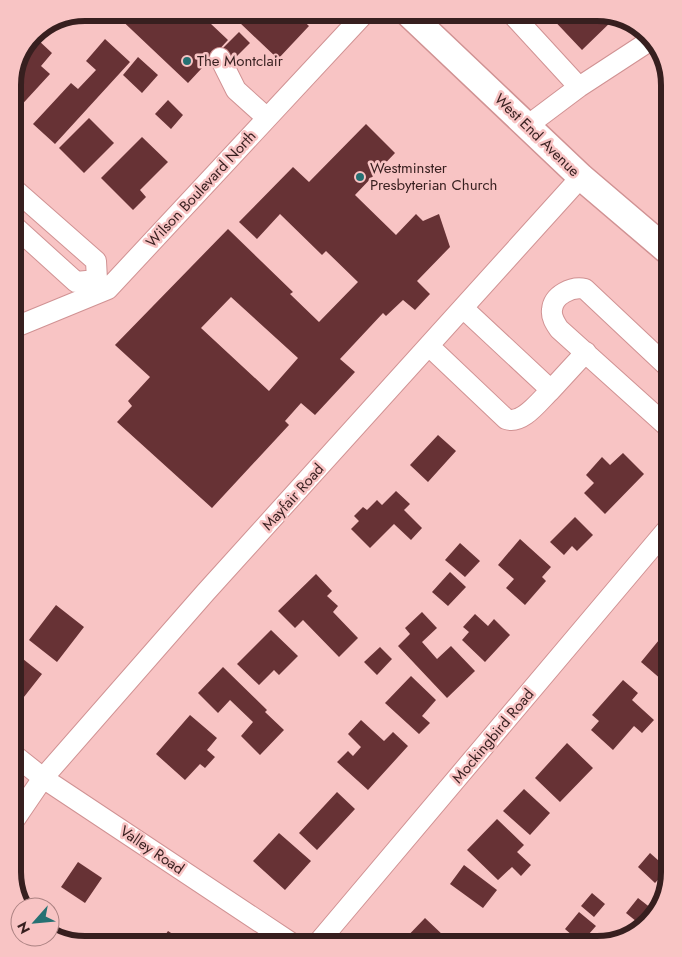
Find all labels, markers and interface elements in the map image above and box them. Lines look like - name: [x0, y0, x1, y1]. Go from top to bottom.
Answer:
- place label: The Montclair: [197, 50, 284, 72]
- marker: The Montclair: [181, 55, 193, 67]
- street label: West End Avenue: [489, 88, 585, 182]
- street label: Wilson Boulevard North: [141, 126, 261, 252]
- place label: Westminster Presbyterian Church: [370, 157, 498, 196]
- marker: Westminster Presbyterian Church: [354, 171, 366, 183]
- street label: Mayfair Road: [257, 459, 329, 535]
- street label: Mockingbird Road: [447, 684, 539, 788]
- street label: Valley Road: [115, 820, 189, 880]
- north arrow: [10, 897, 60, 947]
- text: N: [12, 918, 35, 937]

